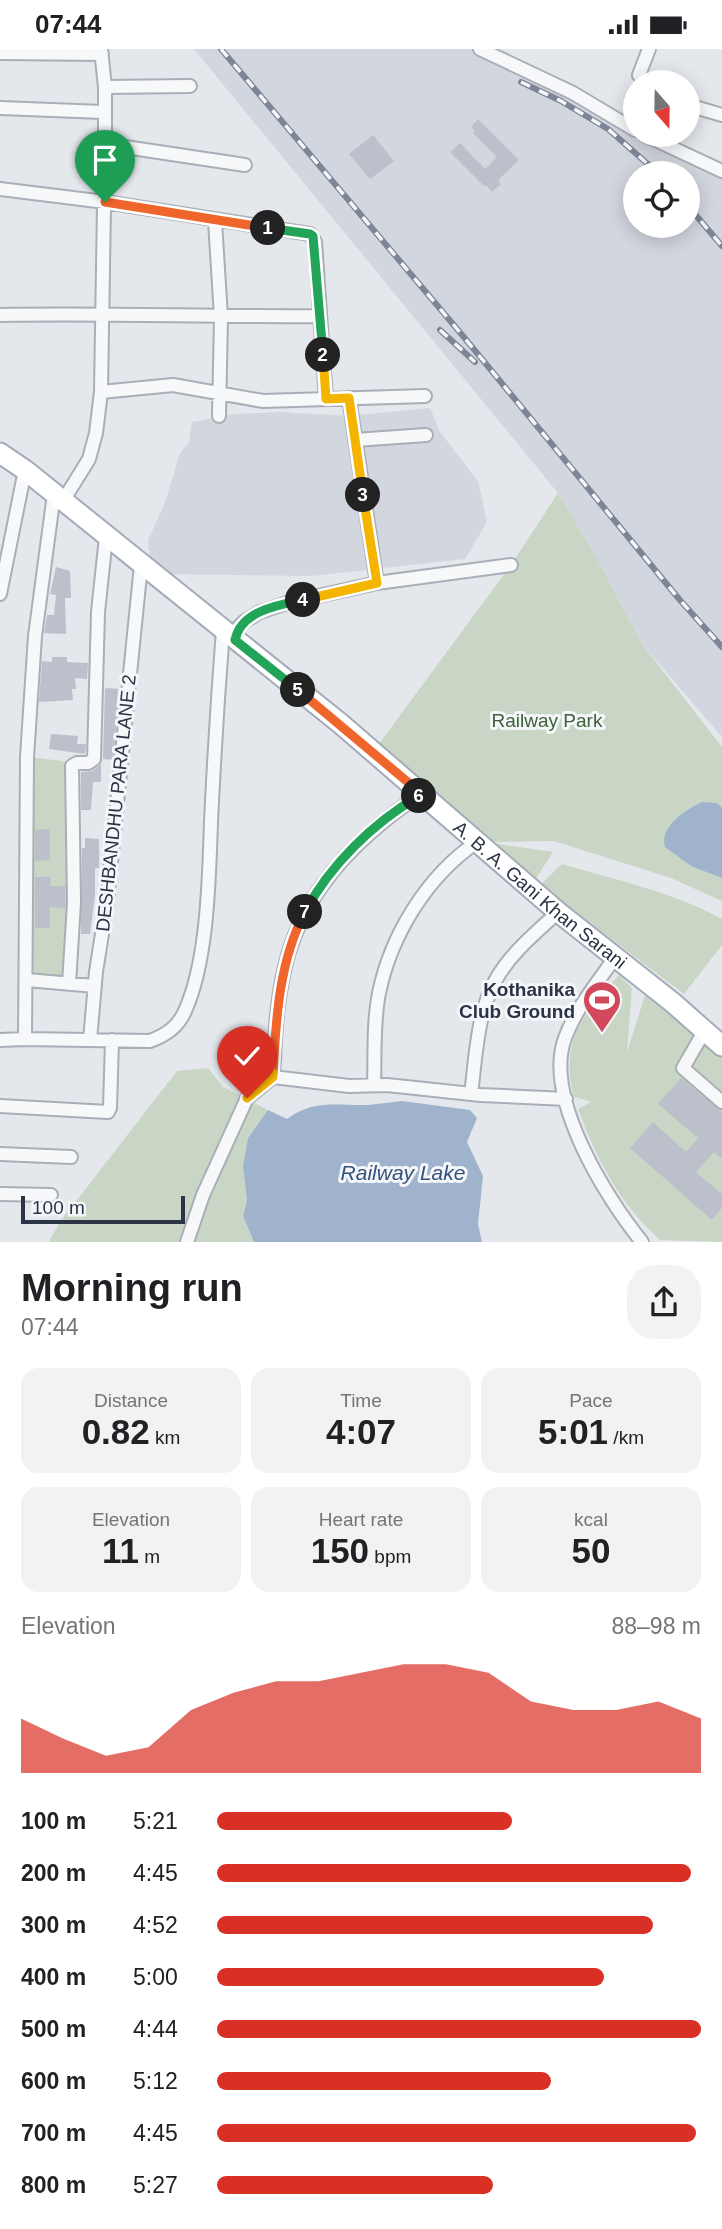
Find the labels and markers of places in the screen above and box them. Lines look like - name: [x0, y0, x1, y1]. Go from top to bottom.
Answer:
- pin: [75, 130, 135, 202]
- pin: 1: [250, 211, 286, 245]
- pin: 2: [306, 337, 340, 373]
- pin: 3: [346, 477, 380, 513]
- pin: 4: [286, 583, 320, 617]
- pin: 5: [280, 673, 316, 707]
- pin: 6: [402, 779, 436, 813]
- pin: 7: [288, 895, 322, 929]
- place label: Kothanika Club Ground: [459, 979, 575, 1022]
- sports icon: Kothanika Club Ground: [581, 979, 623, 1034]
- pin: [217, 1026, 277, 1098]

